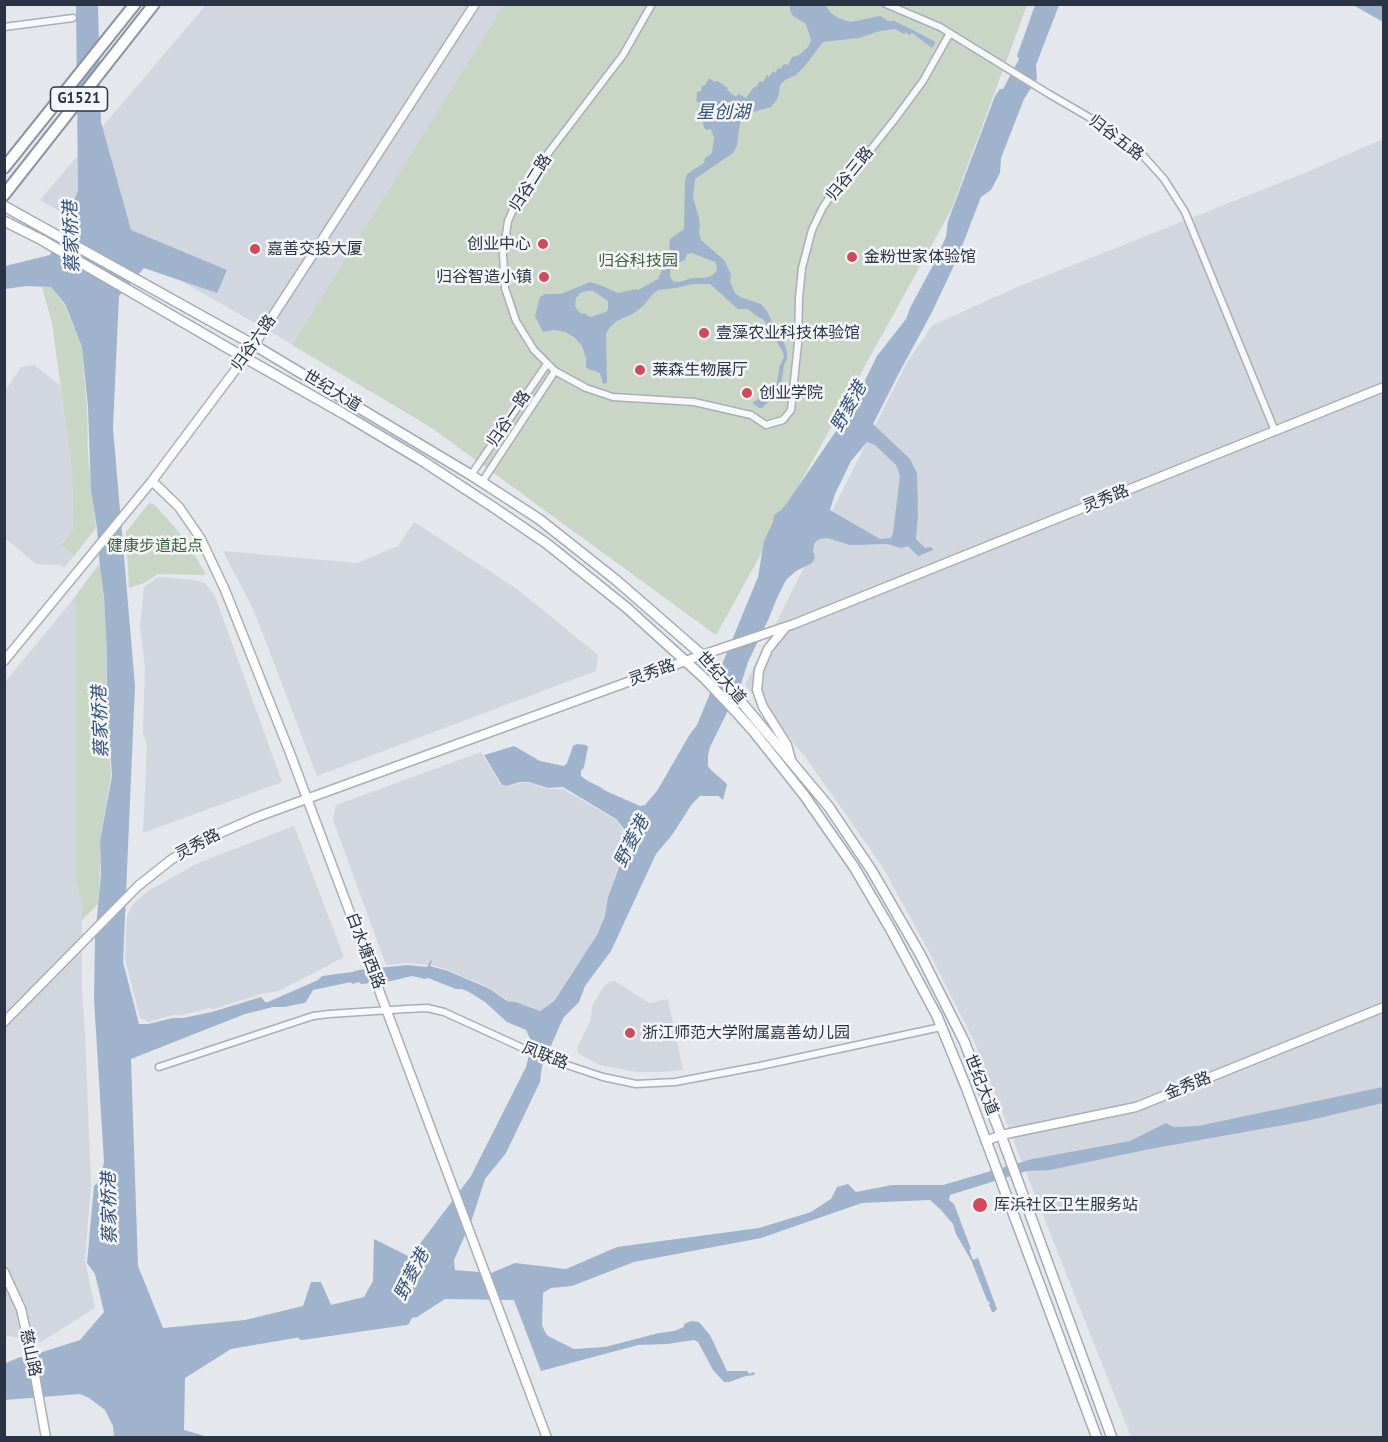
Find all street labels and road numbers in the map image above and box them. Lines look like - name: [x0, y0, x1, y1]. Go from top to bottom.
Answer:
- road number: G1521: [50, 87, 107, 111]
- street label: 归谷五路: [1085, 111, 1147, 165]
- street label: 归谷三路: [822, 143, 878, 205]
- street label: 归谷二路: [506, 151, 556, 215]
- street label: 归谷六路: [228, 311, 280, 375]
- street label: 世纪大道: [300, 366, 364, 416]
- street label: 归谷一路: [483, 387, 535, 451]
- street label: 灵秀路: [1080, 481, 1132, 517]
- street label: 世纪大道: [692, 648, 750, 708]
- street label: 灵秀路: [626, 656, 678, 690]
- street label: 灵秀路: [172, 825, 224, 865]
- street label: 白水塘西路: [342, 910, 388, 992]
- street label: 凤联路: [519, 1038, 571, 1074]
- street label: 世纪大道: [960, 1052, 1002, 1118]
- street label: 金秀路: [1162, 1068, 1214, 1104]
- street label: 慈山路: [16, 1328, 44, 1378]

